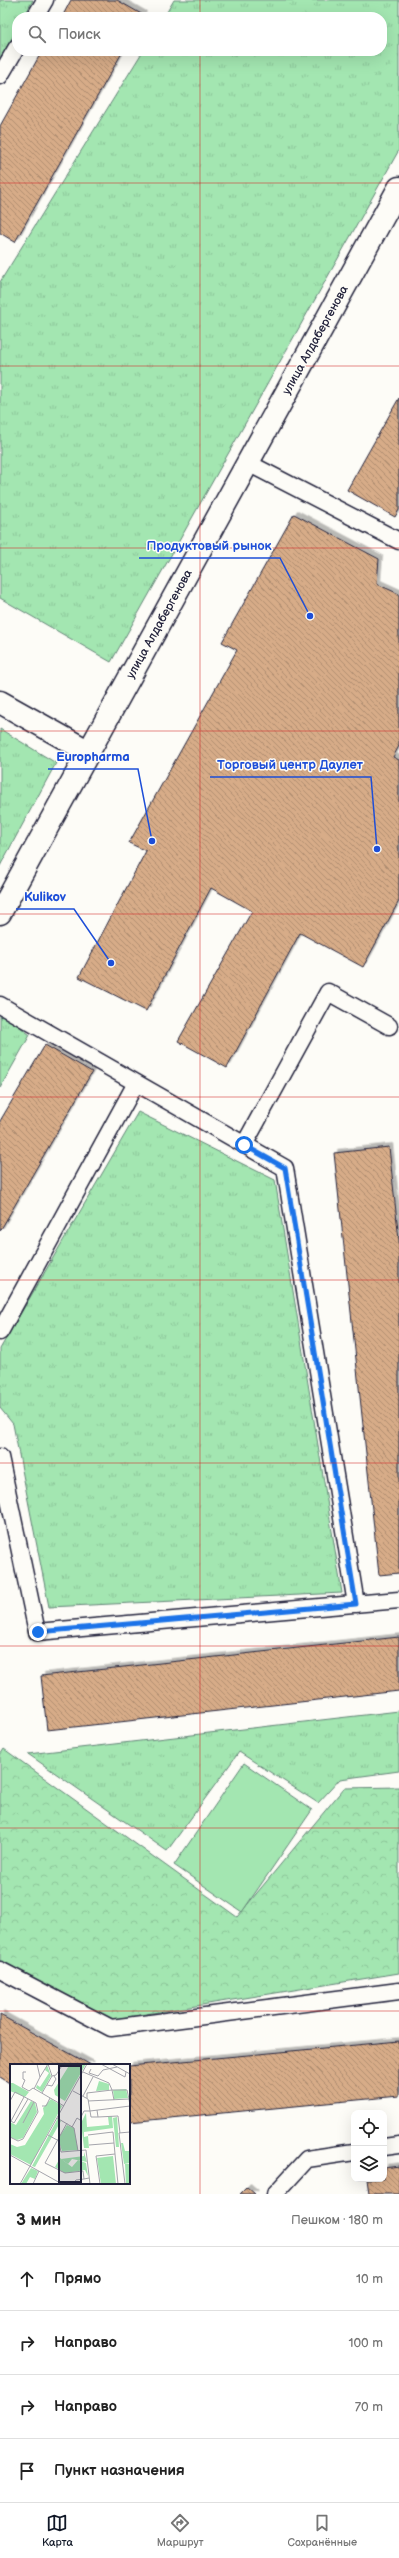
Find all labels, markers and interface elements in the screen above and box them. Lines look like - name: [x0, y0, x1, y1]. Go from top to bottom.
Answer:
- search box: [12, 12, 387, 56]
- icon: search: [26, 23, 48, 45]
- text: Поиск: [58, 25, 101, 44]
- street label: улица Алдабергенова: [279, 283, 352, 398]
- callout: Продуктовый рынок: [139, 533, 280, 558]
- text: Продуктовый рынок: [146, 538, 273, 554]
- street label: улица Алдабергенова: [123, 567, 196, 682]
- callout: Europharma: [48, 744, 138, 769]
- text: Europharma: [56, 749, 130, 765]
- callout: Торговый центр Даулет: [210, 752, 371, 777]
- text: Торговый центр Даулет: [217, 757, 364, 773]
- callout: Kulikov: [16, 884, 74, 909]
- text: Kulikov: [24, 889, 67, 905]
- route start: [235, 1136, 253, 1154]
- route end: [29, 1623, 47, 1641]
- inset map: [10, 2064, 130, 2184]
- map controls: [351, 2110, 387, 2182]
- button: locate: [351, 2110, 387, 2146]
- button: layers: [351, 2146, 387, 2182]
- text: 3 мин: [16, 2210, 61, 2230]
- text: Пешком · 180 m: [291, 2212, 383, 2228]
- icon: ahead: [16, 2268, 38, 2290]
- text: Прямо: [54, 2269, 101, 2288]
- text: 10 m: [356, 2271, 383, 2287]
- icon: right: [16, 2332, 38, 2354]
- text: Направо: [54, 2333, 117, 2352]
- text: 100 m: [348, 2335, 383, 2351]
- icon: right: [16, 2396, 38, 2418]
- text: Направо: [54, 2397, 117, 2416]
- text: 70 m: [355, 2399, 383, 2415]
- icon: arrive: [16, 2460, 38, 2482]
- text: Пункт назначения: [54, 2461, 185, 2480]
- tab: Карта: [42, 2512, 73, 2549]
- tab: Маршрут: [157, 2512, 204, 2549]
- tab: Сохранённые: [288, 2512, 357, 2549]

